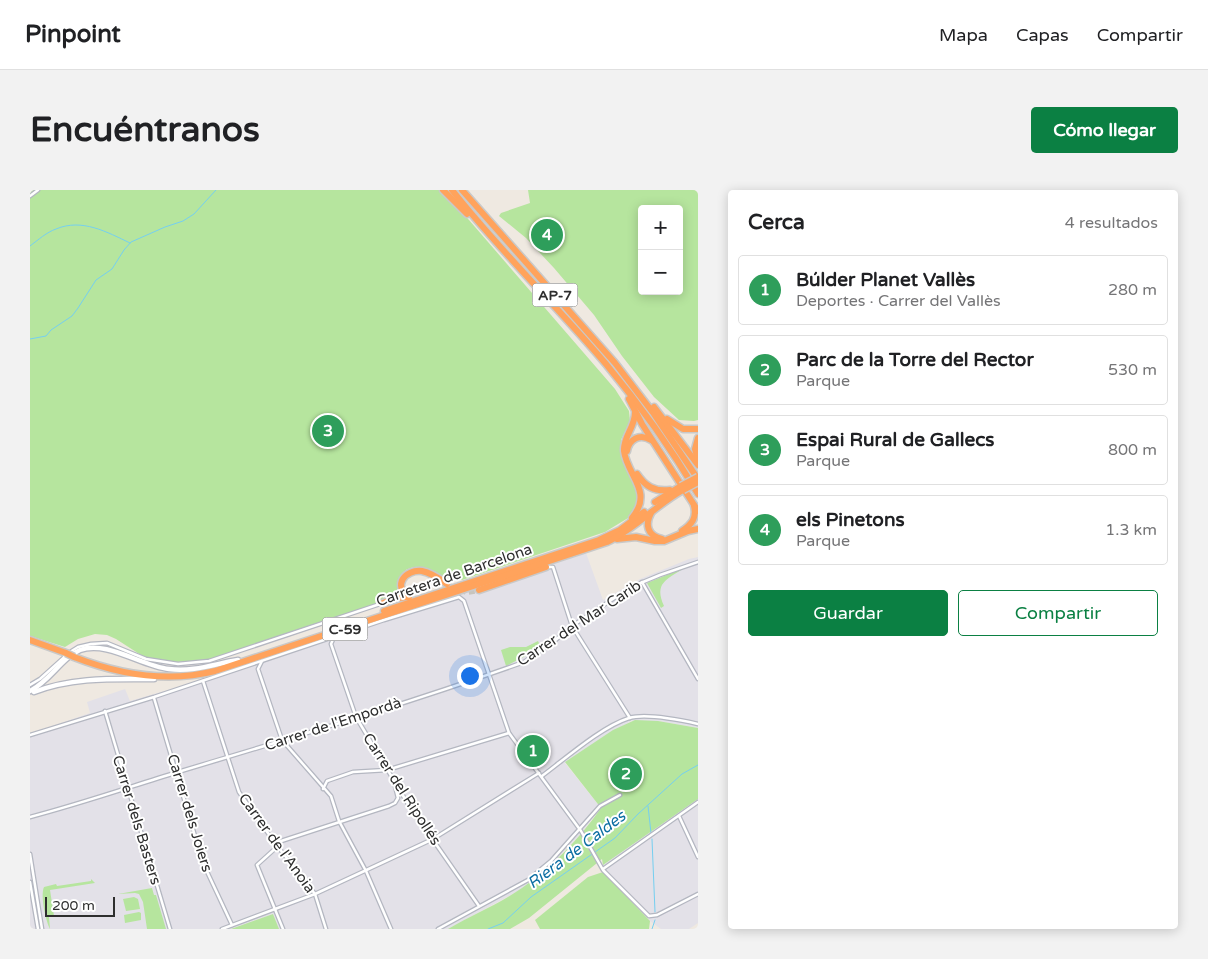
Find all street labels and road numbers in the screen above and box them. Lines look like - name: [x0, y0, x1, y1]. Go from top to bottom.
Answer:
- road number: AP-7: [532, 284, 578, 306]
- street label: Carretera de Barcelona: [374, 540, 534, 610]
- street label: Carrer del Mar Carib: [514, 576, 644, 670]
- road number: C-59: [322, 618, 368, 640]
- street label: Carrer de l'Empordà: [262, 693, 404, 755]
- street label: Carrer del Ripollés: [359, 730, 445, 848]
- street label: Carrer dels Joiers: [164, 752, 216, 874]
- street label: Carrer dels Basters: [109, 753, 165, 887]
- street label: Carrer de l'Anoia: [235, 790, 319, 896]

